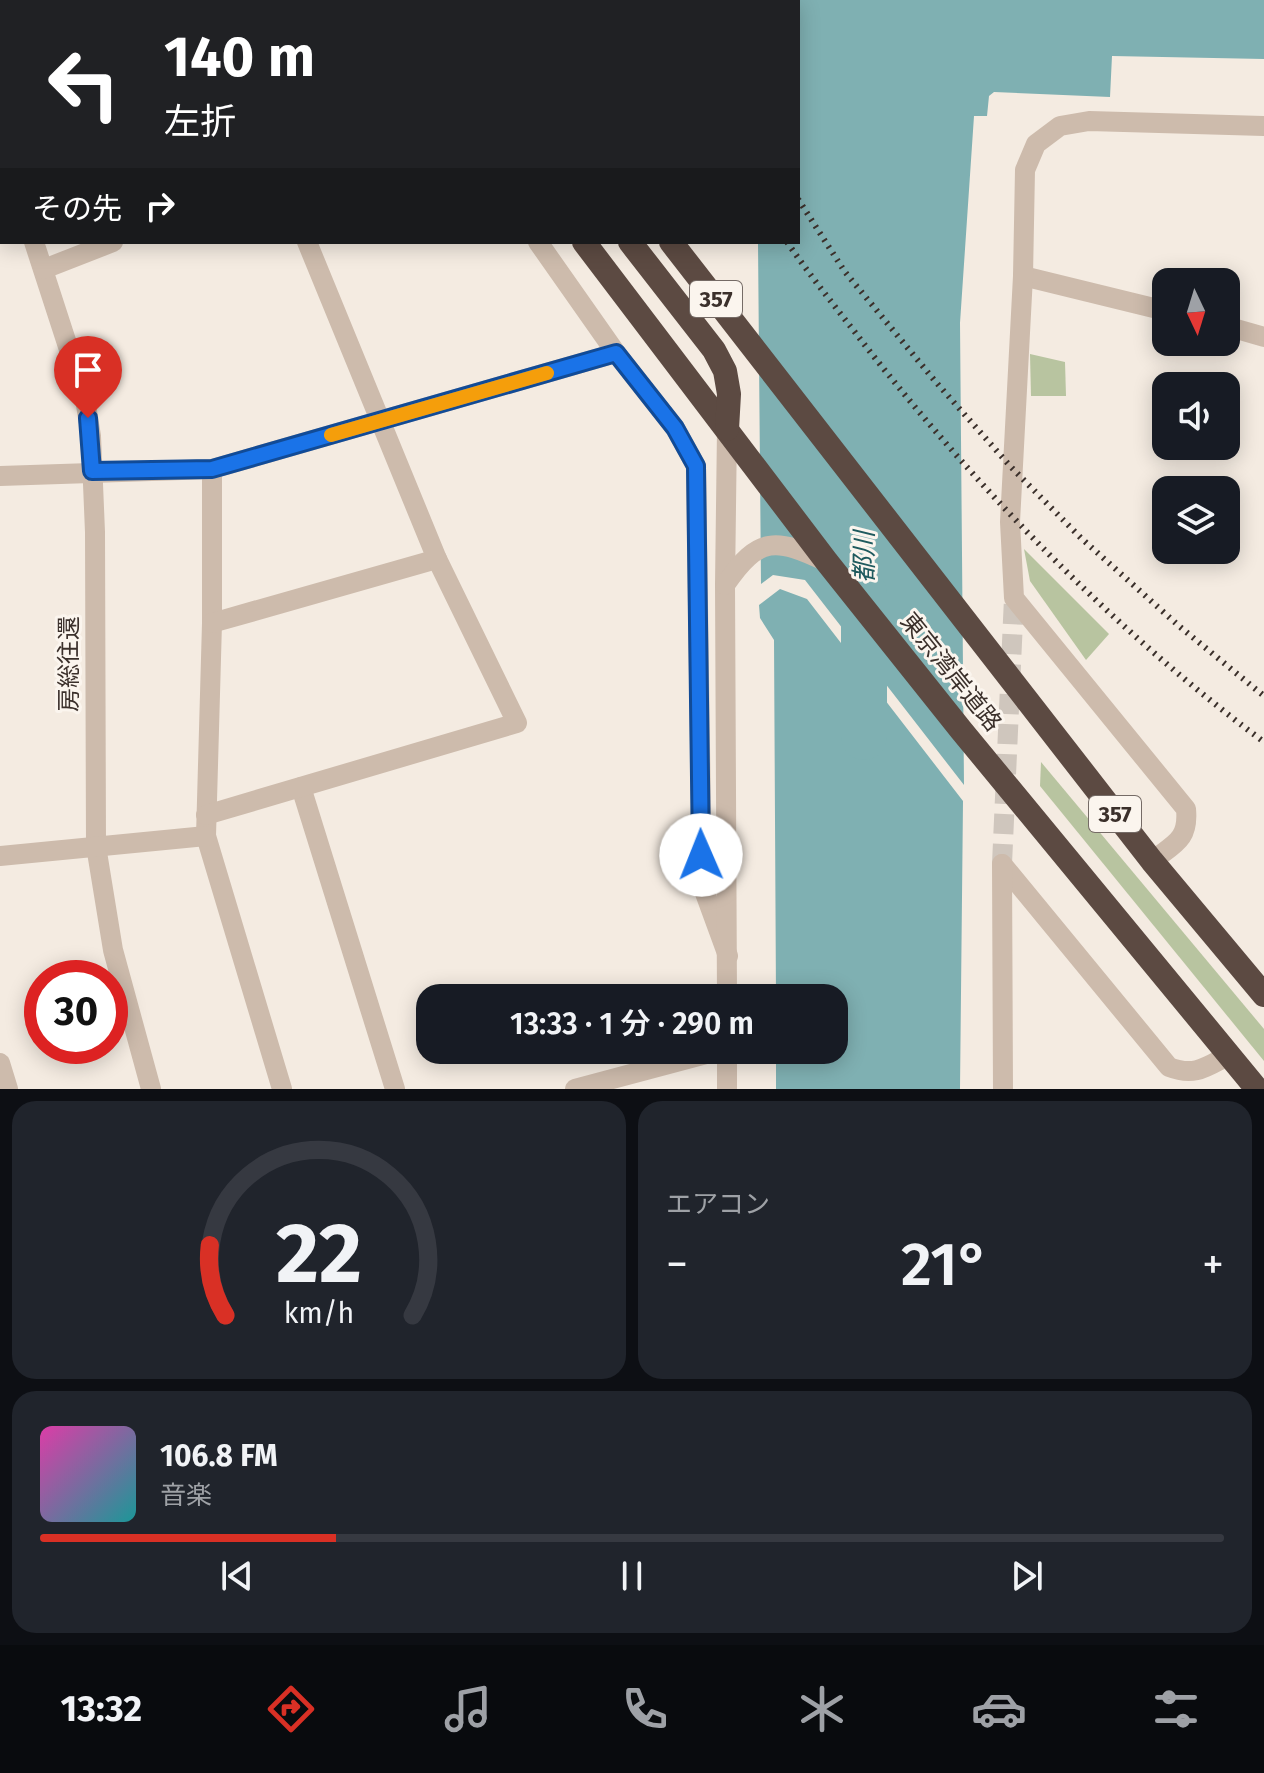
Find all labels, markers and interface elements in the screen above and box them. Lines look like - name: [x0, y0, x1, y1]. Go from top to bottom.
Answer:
- text: 140 m: [164, 24, 315, 91]
- icon: left: [32, 32, 136, 136]
- text: 左折: [164, 100, 236, 144]
- icon: right: [138, 184, 182, 228]
- text: その先: [32, 191, 122, 227]
- north arrow: [1152, 268, 1240, 356]
- map controls: [1152, 268, 1240, 564]
- road number: 357: [690, 281, 742, 317]
- pin: [54, 336, 122, 418]
- icon: arrive: [66, 348, 110, 392]
- button: sound: [1152, 372, 1240, 460]
- button: layers: [1152, 476, 1240, 564]
- water label: 都川: [849, 528, 880, 583]
- street label: 東京湾岸道路: [895, 607, 1007, 737]
- street label: 房総往還: [55, 616, 83, 712]
- road number: 357: [1089, 796, 1141, 832]
- position arrow: [659, 813, 743, 897]
- speed limit sign: 30: [24, 960, 128, 1064]
- text: 13:33 · 1 分 · 290 m: [510, 1006, 754, 1042]
- text: エアコン: [666, 1189, 770, 1220]
- text: 22: [276, 1204, 362, 1304]
- text: 21°: [901, 1229, 989, 1301]
- text: −: [666, 1238, 688, 1291]
- text: +: [1202, 1238, 1224, 1291]
- text: km/h: [284, 1296, 354, 1331]
- text: 106.8 FM: [160, 1438, 278, 1474]
- text: 音楽: [160, 1480, 212, 1511]
- icon: previous: [215, 1554, 259, 1598]
- icon: pause: [610, 1554, 654, 1598]
- icon: next: [1005, 1554, 1049, 1598]
- icon: directions: [263, 1681, 319, 1737]
- icon: music: [440, 1681, 496, 1737]
- icon: phone: [617, 1681, 673, 1737]
- icon: climate: [794, 1681, 850, 1737]
- icon: car: [971, 1681, 1027, 1737]
- icon: filters: [1148, 1681, 1204, 1737]
- text: 13:32: [60, 1687, 142, 1731]

